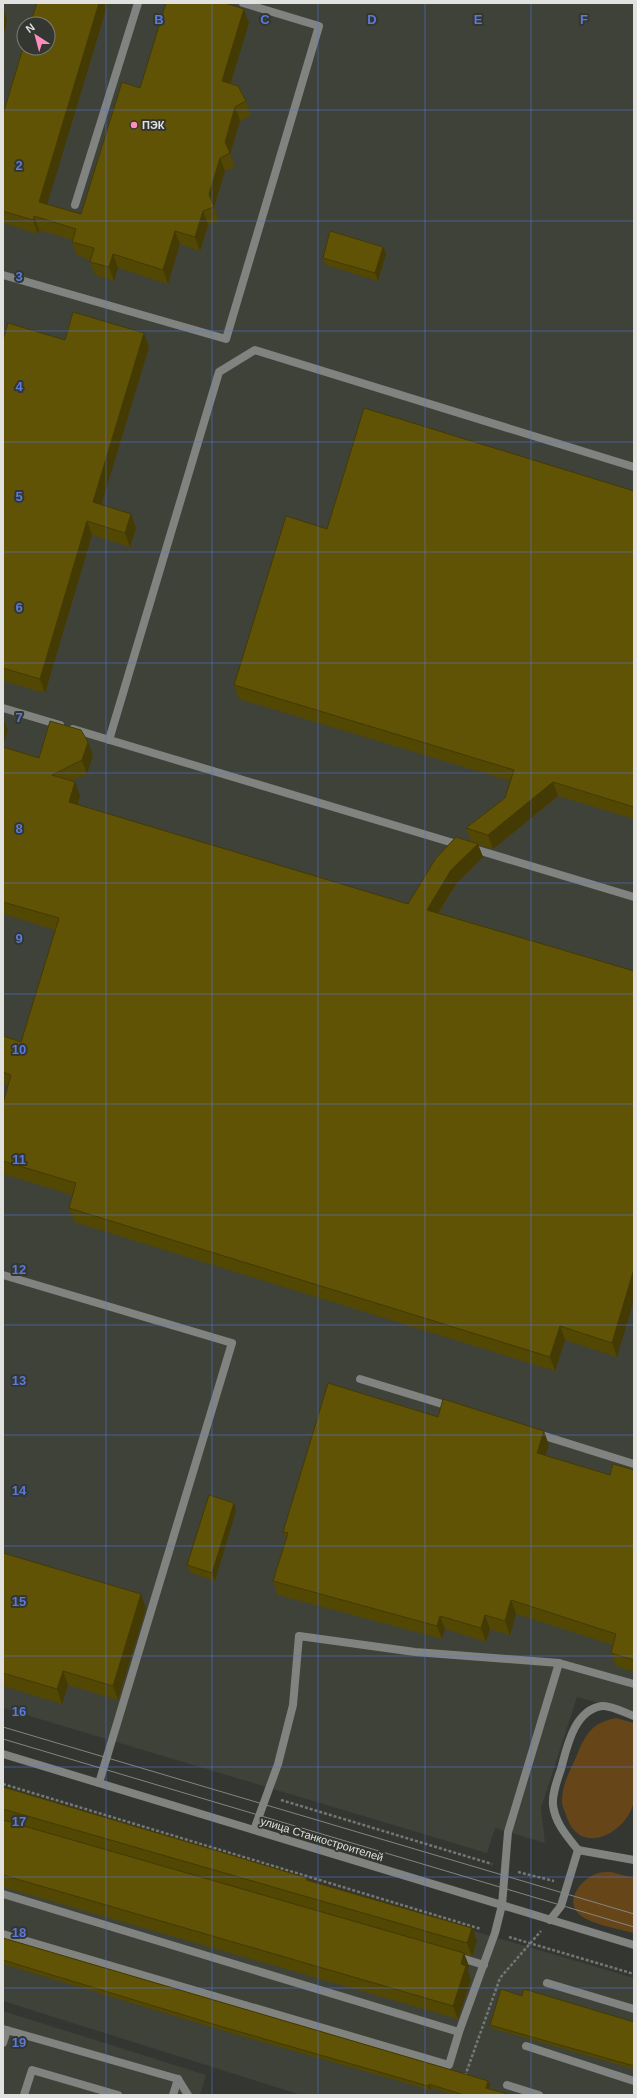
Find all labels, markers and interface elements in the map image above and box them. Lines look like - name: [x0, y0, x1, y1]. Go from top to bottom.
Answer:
- text: B: [154, 12, 164, 27]
- text: C: [260, 12, 270, 27]
- text: D: [367, 12, 377, 27]
- text: E: [474, 12, 483, 27]
- text: F: [580, 12, 588, 27]
- north arrow: [16, 16, 56, 56]
- text: N: [23, 21, 37, 35]
- place label: ПЭК: [142, 119, 165, 131]
- marker: ПЭК: [129, 120, 139, 130]
- text: 2: [15, 158, 23, 173]
- text: 3: [15, 269, 23, 284]
- text: 4: [15, 379, 23, 394]
- text: 5: [15, 489, 23, 504]
- text: 6: [15, 600, 23, 615]
- text: 7: [15, 710, 23, 725]
- text: 8: [15, 821, 23, 836]
- text: 9: [15, 931, 23, 946]
- text: 10: [12, 1042, 26, 1057]
- text: 11: [12, 1152, 26, 1167]
- text: 12: [12, 1262, 26, 1277]
- text: 13: [12, 1373, 26, 1388]
- text: 14: [12, 1483, 27, 1498]
- text: 15: [12, 1594, 26, 1609]
- text: 16: [12, 1704, 26, 1719]
- text: 17: [12, 1814, 26, 1829]
- street label: улица Станкостроителей: [259, 1815, 385, 1863]
- text: 18: [12, 1925, 26, 1940]
- text: 19: [12, 2035, 26, 2050]

